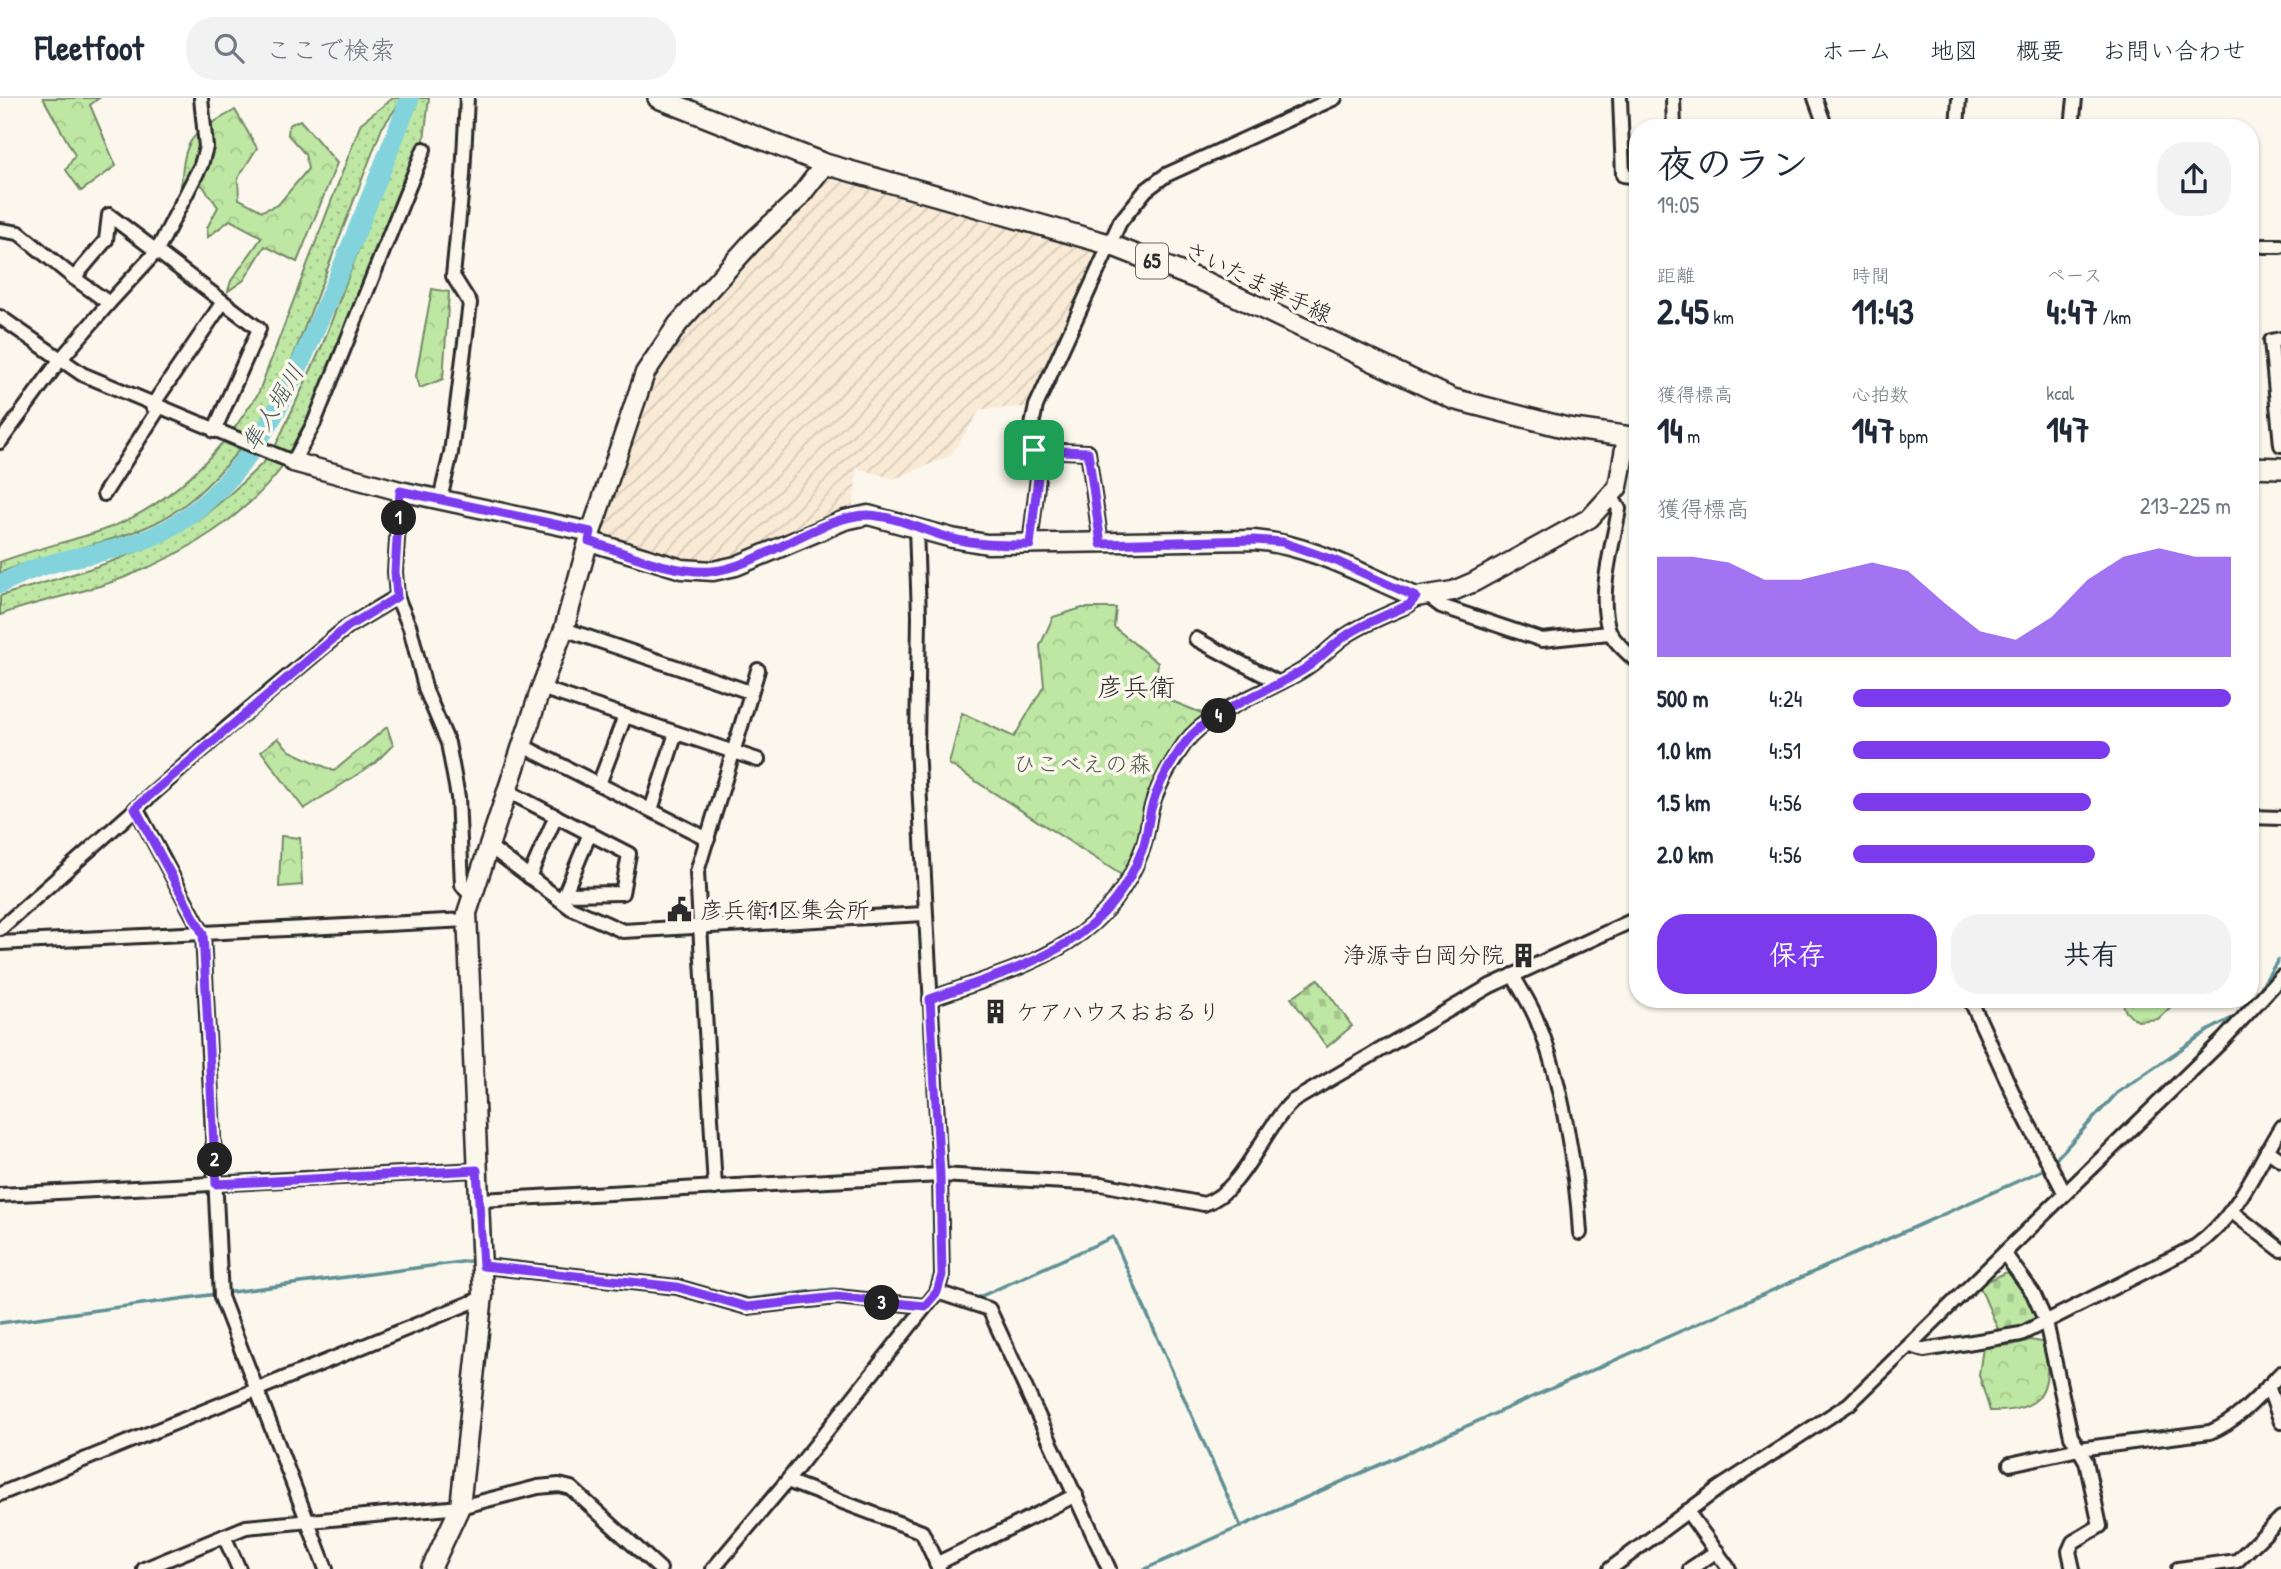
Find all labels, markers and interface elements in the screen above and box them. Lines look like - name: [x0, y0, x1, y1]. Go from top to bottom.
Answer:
- search box: [186, 17, 676, 80]
- text: Fleetfoot: [35, 26, 144, 70]
- icon: search: [210, 29, 248, 67]
- text: ここで検索: [266, 32, 396, 67]
- text: ホーム: [1821, 34, 1892, 66]
- text: 地図: [1930, 34, 1978, 66]
- text: 概要: [2016, 34, 2064, 66]
- text: お問い合わせ: [2102, 34, 2246, 66]
- text: 夜のラン: [1657, 137, 1809, 189]
- button: share: [2157, 142, 2231, 216]
- text: 19:05: [1657, 189, 1699, 220]
- street label: さいたま幸手線: [1179, 234, 1337, 329]
- road number: 65: [1136, 244, 1168, 278]
- text: 距離: [1657, 262, 1695, 288]
- text: 時間: [1852, 262, 1890, 288]
- text: ペース: [2046, 262, 2102, 288]
- text: 2.45: [1657, 288, 1709, 335]
- text: 11:43: [1852, 288, 1914, 335]
- text: 4:47: [2046, 288, 2098, 335]
- text: km: [1709, 304, 1734, 330]
- text: /km: [2098, 304, 2131, 330]
- water label: 隼人堀川: [234, 358, 311, 457]
- text: kcal: [2046, 380, 2074, 406]
- text: 獲得標高: [1657, 381, 1733, 407]
- text: 心拍数: [1852, 381, 1909, 407]
- text: 147: [2046, 406, 2089, 453]
- text: 14: [1657, 407, 1683, 454]
- text: 147: [1852, 407, 1895, 454]
- pin: [1004, 420, 1064, 480]
- text: m: [1683, 423, 1700, 449]
- text: bpm: [1895, 423, 1928, 449]
- icon: arrive: [1015, 431, 1053, 469]
- text: 213–225 m: [2140, 490, 2231, 521]
- text: 獲得標高: [1657, 493, 1749, 524]
- pin: 1: [382, 500, 416, 536]
- text: 1: [395, 504, 402, 530]
- district label: 彦兵衛: [1097, 669, 1175, 704]
- text: 500 m: [1657, 683, 1708, 714]
- text: 4:24: [1769, 683, 1802, 714]
- pin: 4: [1202, 698, 1236, 734]
- text: 4: [1215, 702, 1222, 728]
- text: 1.0 km: [1657, 735, 1711, 766]
- text: 4:51: [1769, 735, 1801, 766]
- park label: ひこべえの森: [1013, 748, 1151, 779]
- text: 1.5 km: [1657, 787, 1710, 818]
- text: 4:56: [1769, 787, 1802, 818]
- text: 2.0 km: [1657, 839, 1713, 870]
- text: 4:56: [1769, 839, 1802, 870]
- place label: 彦兵衛1区集会所: [700, 894, 869, 925]
- public building icon: 彦兵衛1区集会所: [666, 896, 694, 924]
- button: 保存: [1657, 914, 1937, 994]
- button: 共有: [1951, 914, 2231, 994]
- place label: 浄源寺白岡分院: [1343, 939, 1504, 970]
- building icon: 浄源寺白岡分院: [1510, 941, 1538, 969]
- place label: ケアハウスおおるり: [1016, 996, 1221, 1027]
- building icon: ケアハウスおおるり: [982, 998, 1010, 1026]
- pin: 2: [198, 1142, 232, 1178]
- text: 2: [210, 1146, 219, 1172]
- pin: 3: [864, 1286, 900, 1320]
- text: 3: [877, 1289, 886, 1315]

